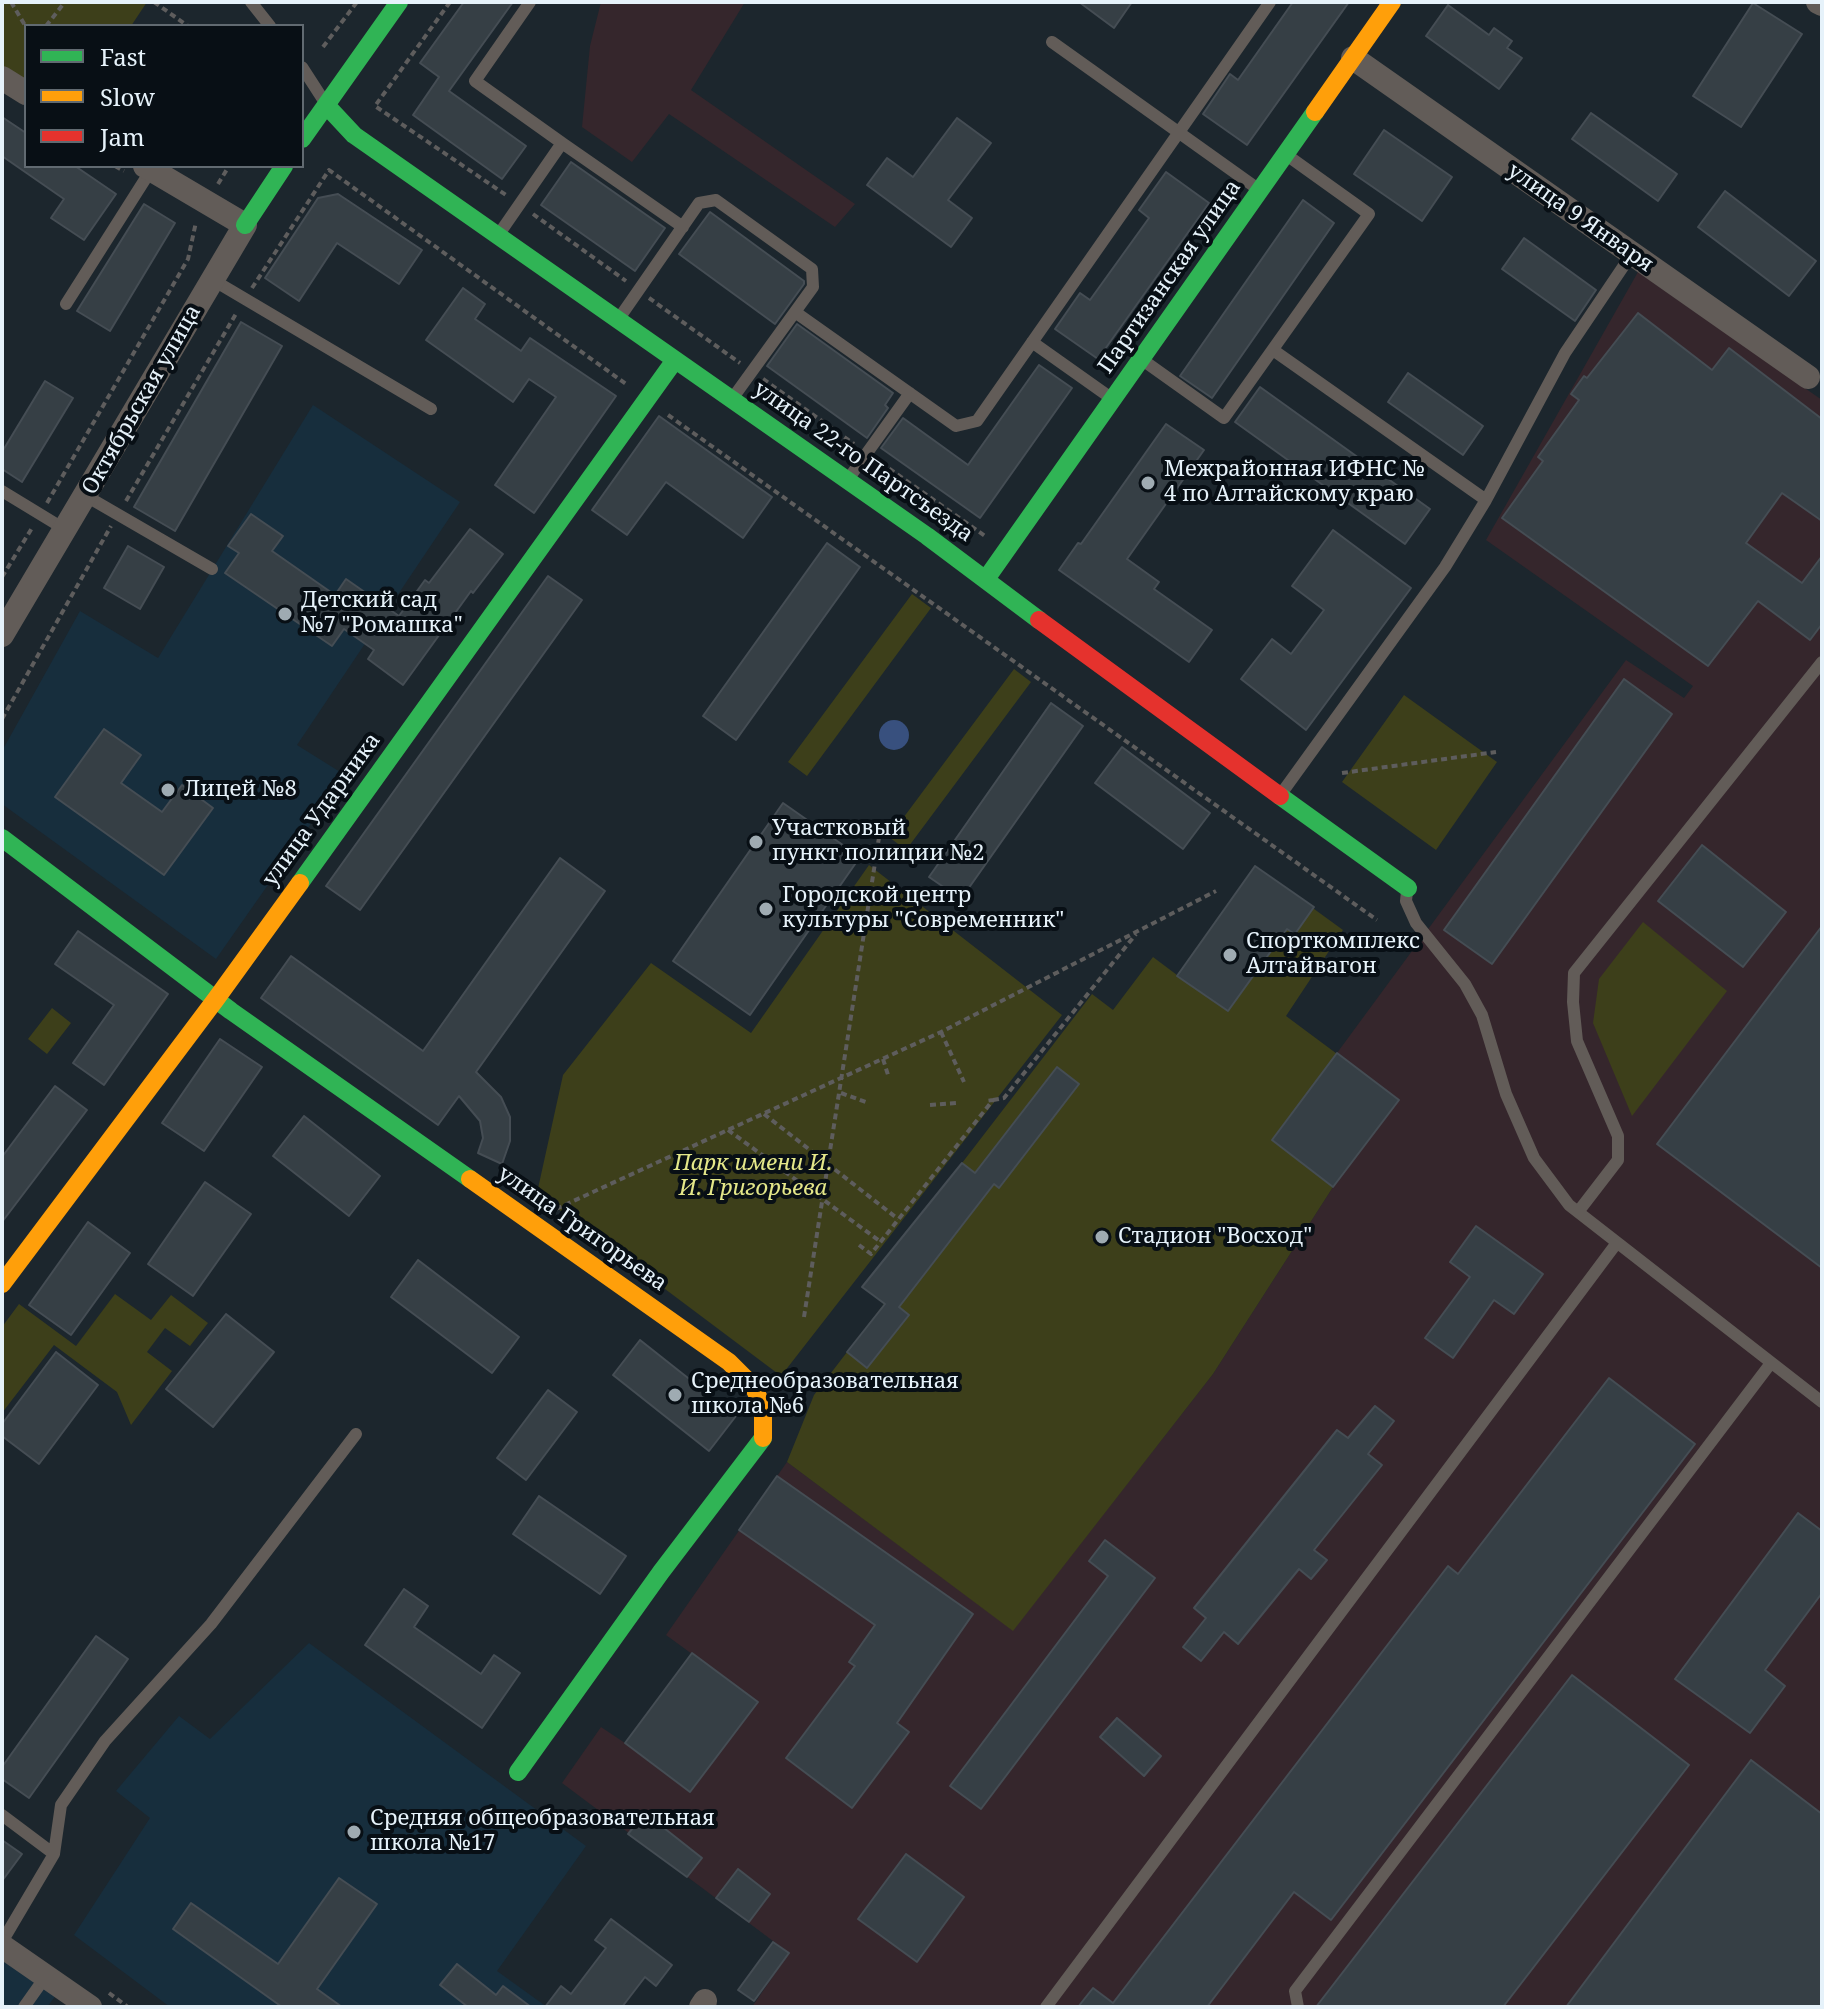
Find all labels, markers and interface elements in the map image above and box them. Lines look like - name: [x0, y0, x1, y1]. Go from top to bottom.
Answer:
- legend: [24, 24, 304, 168]
- text: Fast: [100, 40, 146, 73]
- text: Slow: [100, 80, 155, 113]
- text: Jam: [100, 120, 145, 153]
- street label: улица 9 Января: [1502, 158, 1658, 278]
- street label: Партизанская улица: [1093, 175, 1247, 379]
- street label: Октябрьская улица: [77, 300, 207, 500]
- street label: улица 22-го Партсъезда: [748, 376, 978, 548]
- place label: Межрайонная ИФНС № 4 по Алтайскому краю: [1164, 457, 1425, 508]
- marker: Межрайонная ИФНС № 4 по Алтайскому краю: [1139, 474, 1157, 492]
- place label: Детский сад №7 "Ромашка": [301, 588, 463, 640]
- marker: Детский сад №7 "Ромашка": [276, 605, 294, 623]
- street label: улица Ударника: [257, 728, 387, 892]
- place label: Лицей №8: [184, 777, 297, 803]
- marker: Лицей №8: [159, 781, 177, 799]
- place label: Участковый пункт полиции №2: [772, 816, 985, 868]
- marker: Участковый пункт полиции №2: [747, 833, 765, 851]
- place label: Городской центр культуры "Современник": [782, 883, 1064, 934]
- marker: Городской центр культуры "Современник": [757, 900, 775, 918]
- place label: Спорткомплекс Алтайвагон: [1246, 929, 1420, 980]
- marker: Спорткомплекс Алтайвагон: [1221, 946, 1239, 964]
- park label: Парк имени И. И. Григорьева: [674, 1151, 832, 1202]
- street label: улица Григорьева: [492, 1161, 672, 1297]
- place label: Стадион "Восход": [1118, 1224, 1312, 1250]
- marker: Стадион "Восход": [1093, 1228, 1111, 1246]
- place label: Среднеобразовательная школа №6: [691, 1369, 959, 1420]
- marker: Среднеобразовательная школа №6: [666, 1386, 684, 1404]
- place label: Средняя общеобразовательная школа №17: [370, 1806, 715, 1858]
- marker: Средняя общеобразовательная школа №17: [345, 1823, 363, 1841]

